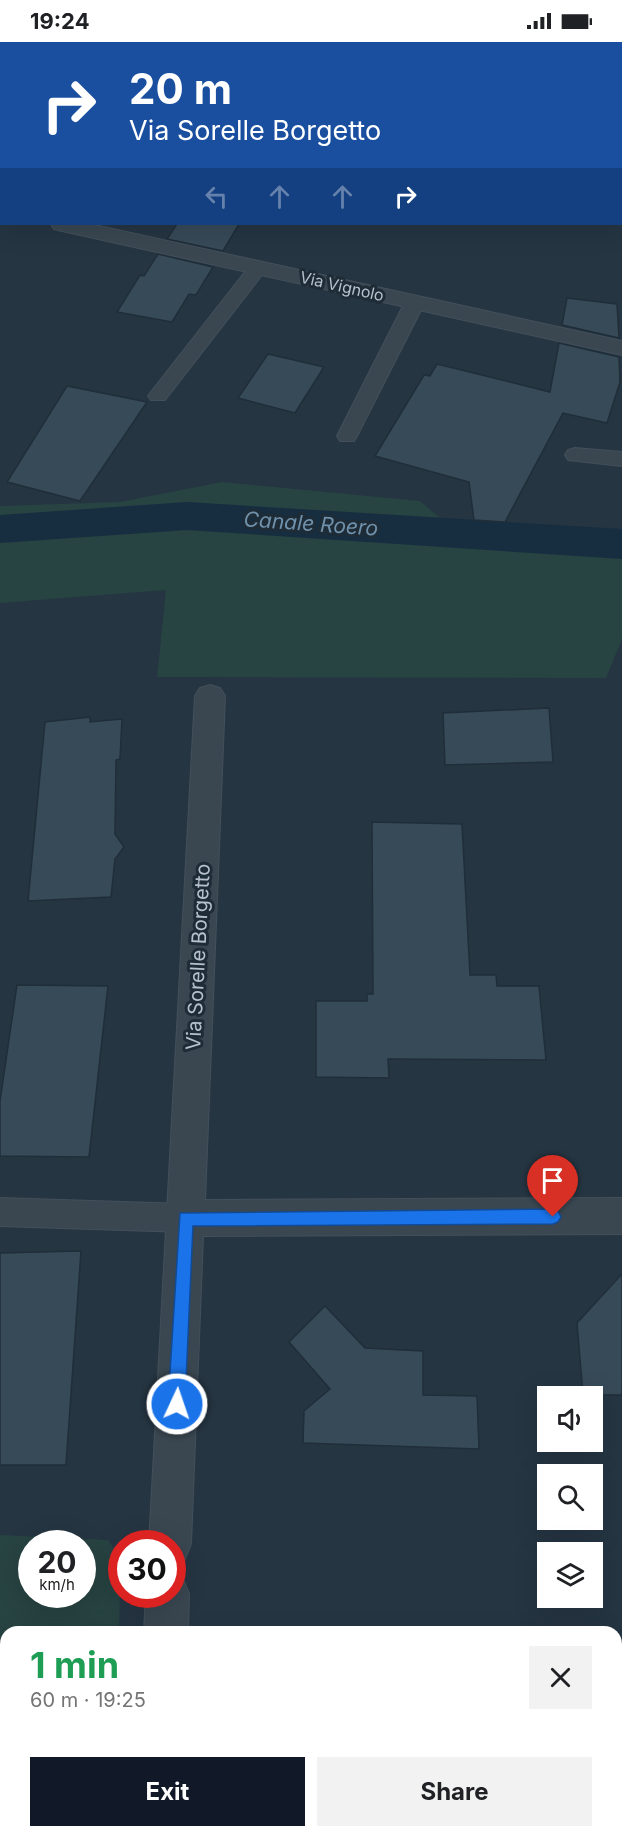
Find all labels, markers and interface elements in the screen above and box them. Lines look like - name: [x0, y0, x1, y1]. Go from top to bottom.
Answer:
- text: 19:24: [30, 8, 90, 34]
- text: 20 m: [129, 63, 232, 114]
- icon: right: [30, 66, 108, 144]
- text: Via Sorelle Borgetto: [129, 114, 381, 147]
- icon: left: [200, 180, 233, 213]
- icon: ahead: [263, 180, 296, 213]
- icon: ahead: [326, 180, 359, 213]
- icon: right: [389, 180, 422, 213]
- street label: Via Vignolo: [298, 267, 386, 305]
- water label: Canale Roero: [243, 506, 379, 541]
- street label: Via Sorelle Borgetto: [181, 863, 215, 1051]
- pin: [527, 1155, 578, 1217]
- icon: arrive: [536, 1164, 569, 1197]
- position arrow: [145, 1372, 209, 1436]
- map controls: [537, 1386, 603, 1608]
- button: sound: [537, 1386, 603, 1452]
- button: search: [537, 1464, 603, 1530]
- speed limit sign: 30: [108, 1530, 186, 1608]
- button: layers: [537, 1542, 603, 1608]
- text: 20: [37, 1544, 77, 1580]
- text: km/h: [39, 1575, 75, 1594]
- text: 1 min: [30, 1643, 119, 1687]
- button: close: [529, 1646, 592, 1709]
- text: 60 m · 19:25: [30, 1688, 146, 1712]
- button: Exit: [30, 1757, 305, 1826]
- button: Share: [317, 1757, 592, 1826]

